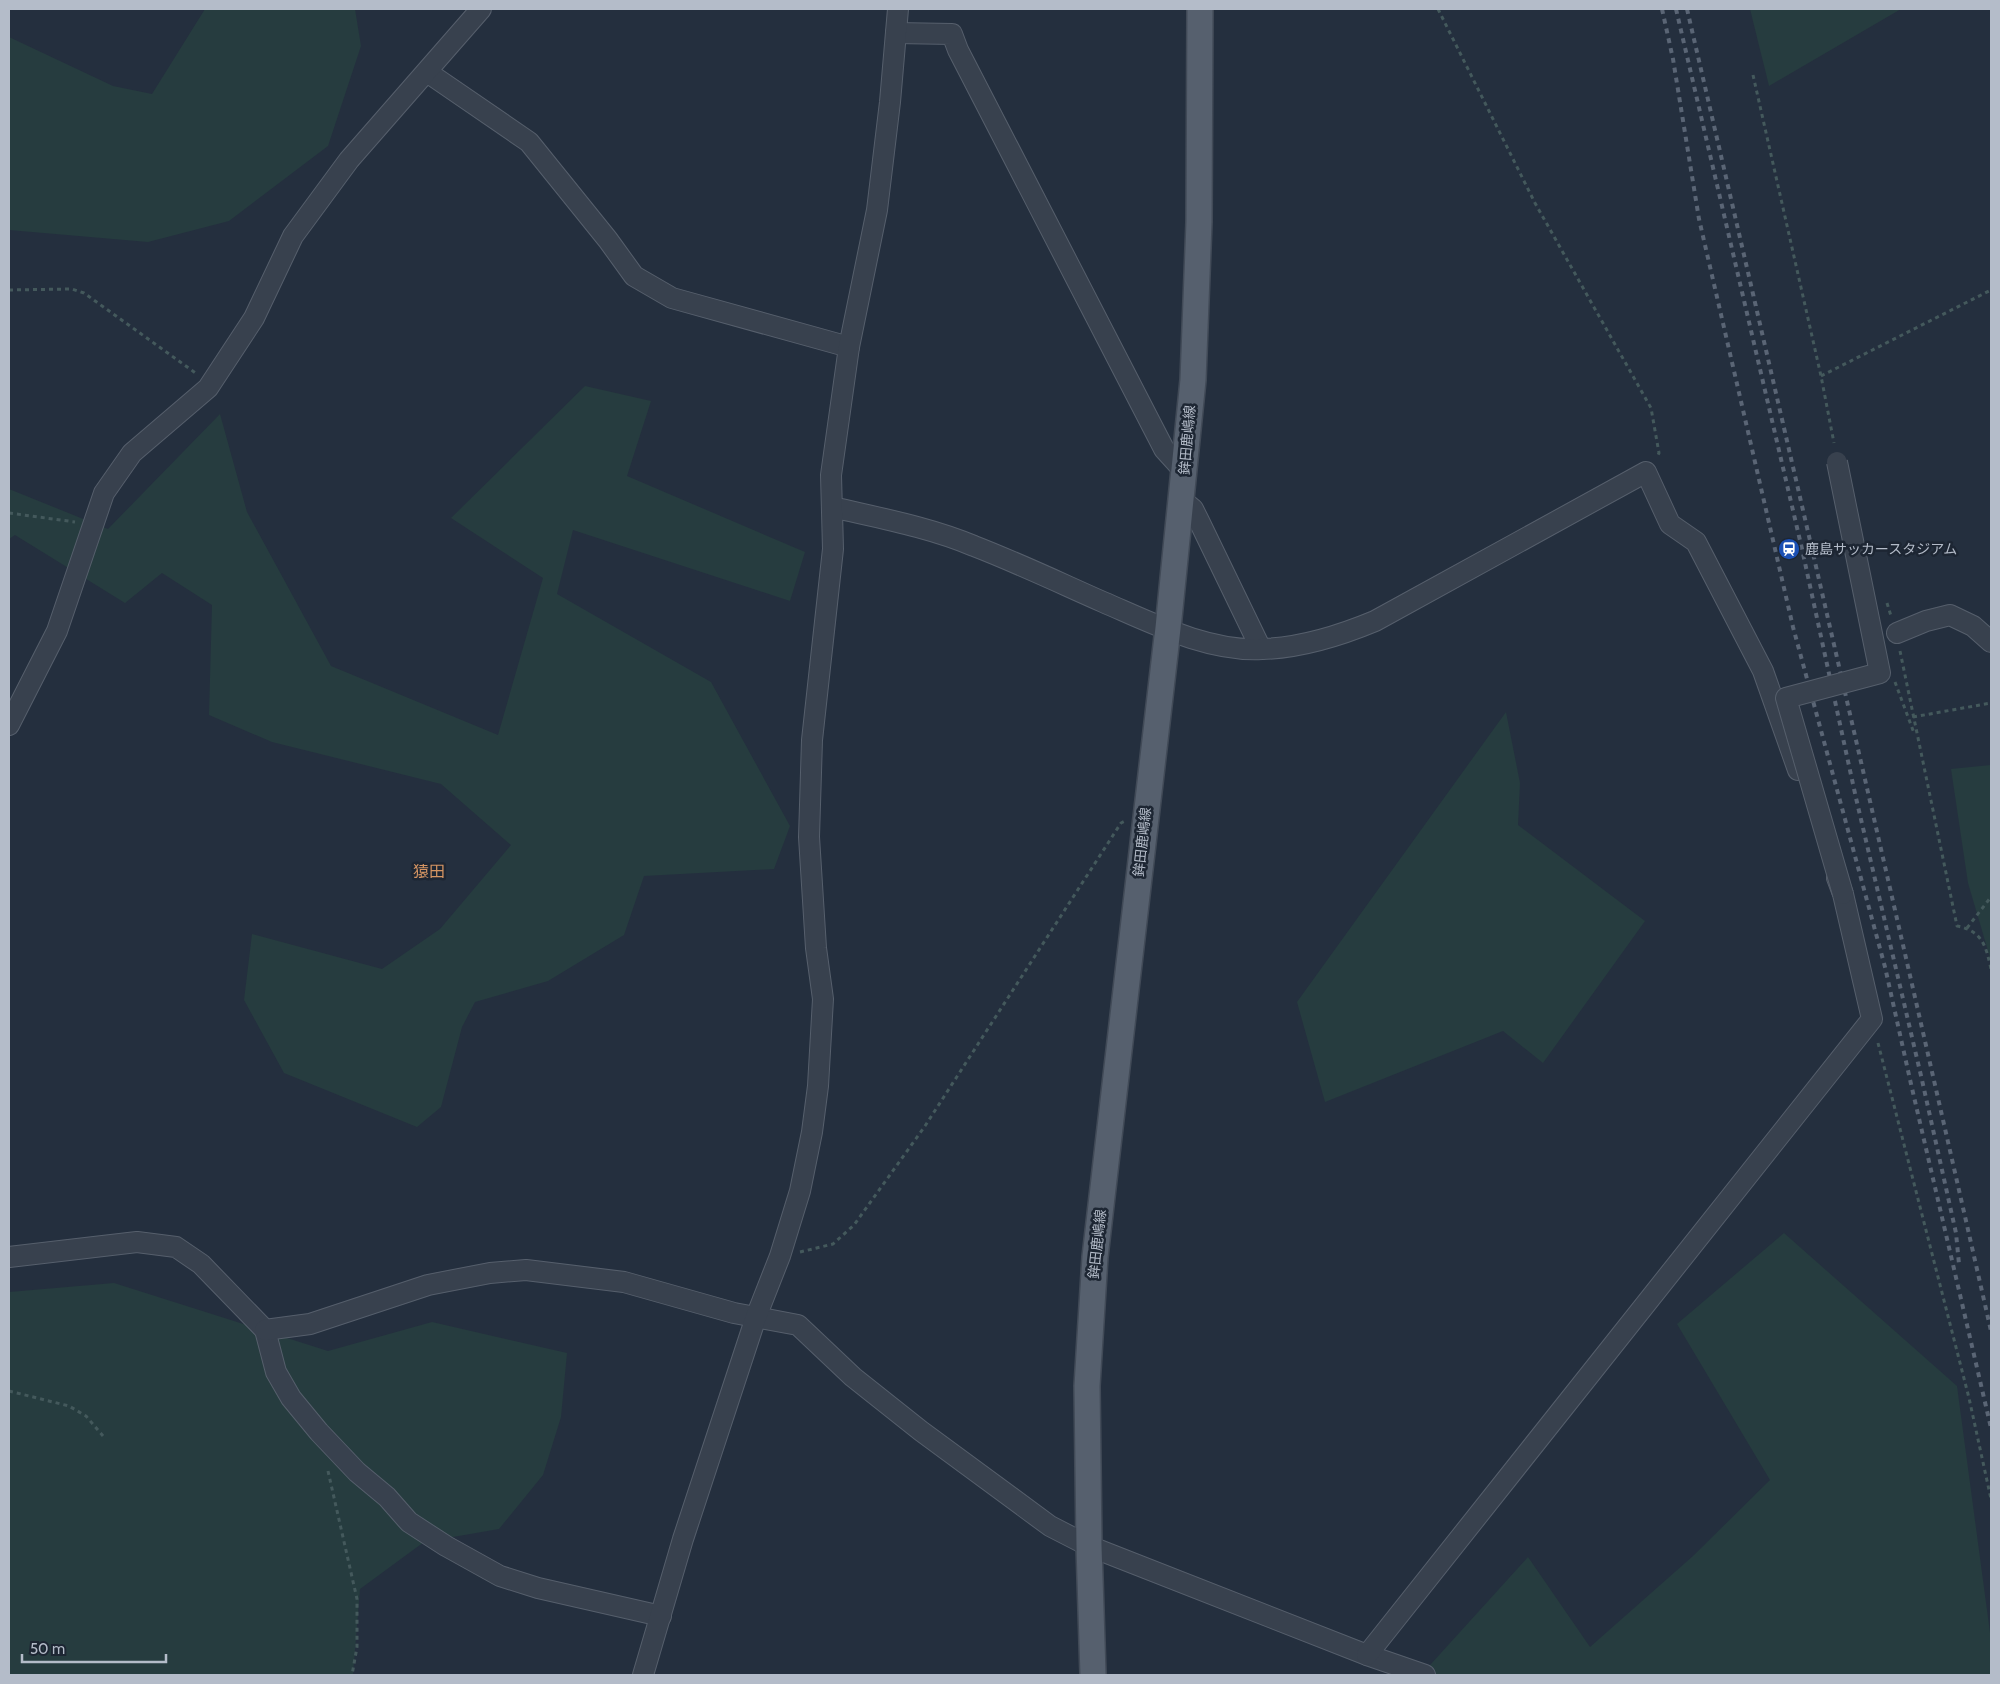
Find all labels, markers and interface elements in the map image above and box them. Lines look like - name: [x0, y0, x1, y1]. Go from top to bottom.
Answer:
- street label: 鉾田鹿嶋線: [1175, 404, 1199, 476]
- station icon: 鹿島サッカースタジアム: [1777, 537, 1801, 561]
- place label: 鹿島サッカースタジアム: [1805, 540, 1957, 558]
- street label: 鉾田鹿嶋線: [1129, 806, 1155, 878]
- district label: 猿田: [413, 862, 445, 881]
- street label: 鉾田鹿嶋線: [1084, 1208, 1110, 1280]
- scale bar: [22, 1632, 166, 1664]
- text: 50 m: [30, 1640, 65, 1658]

